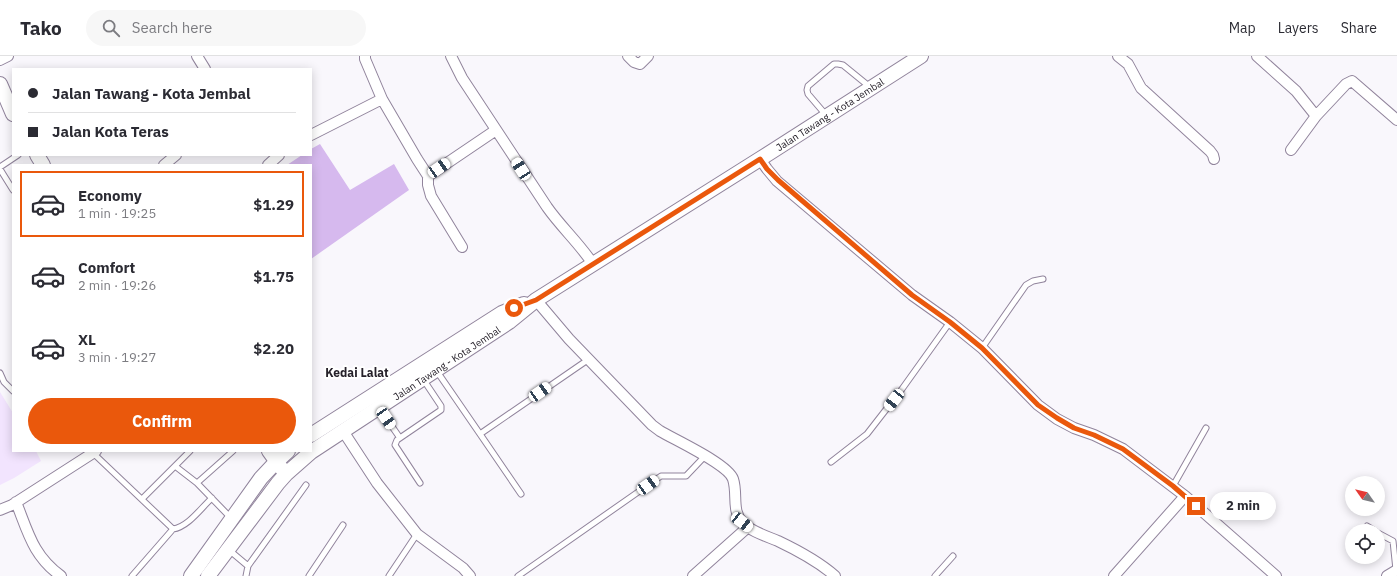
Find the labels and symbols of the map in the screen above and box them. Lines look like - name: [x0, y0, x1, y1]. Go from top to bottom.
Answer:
- street label: Jalan Tawang - Kota Jembal: [774, 75, 887, 154]
- car: [426, 156, 452, 180]
- car: [509, 156, 533, 182]
- route start: [505, 299, 523, 317]
- street label: Jalan Tawang - Kota Jembal: [391, 323, 503, 403]
- district label: Kedai Lalat: [325, 365, 389, 380]
- car: [527, 380, 553, 404]
- car: [882, 387, 906, 413]
- car: [374, 405, 398, 431]
- car: [635, 473, 661, 497]
- north arrow: [1345, 476, 1385, 516]
- callout: 2 min: [1210, 492, 1276, 520]
- route end: [1187, 497, 1205, 515]
- car: [729, 510, 755, 534]

